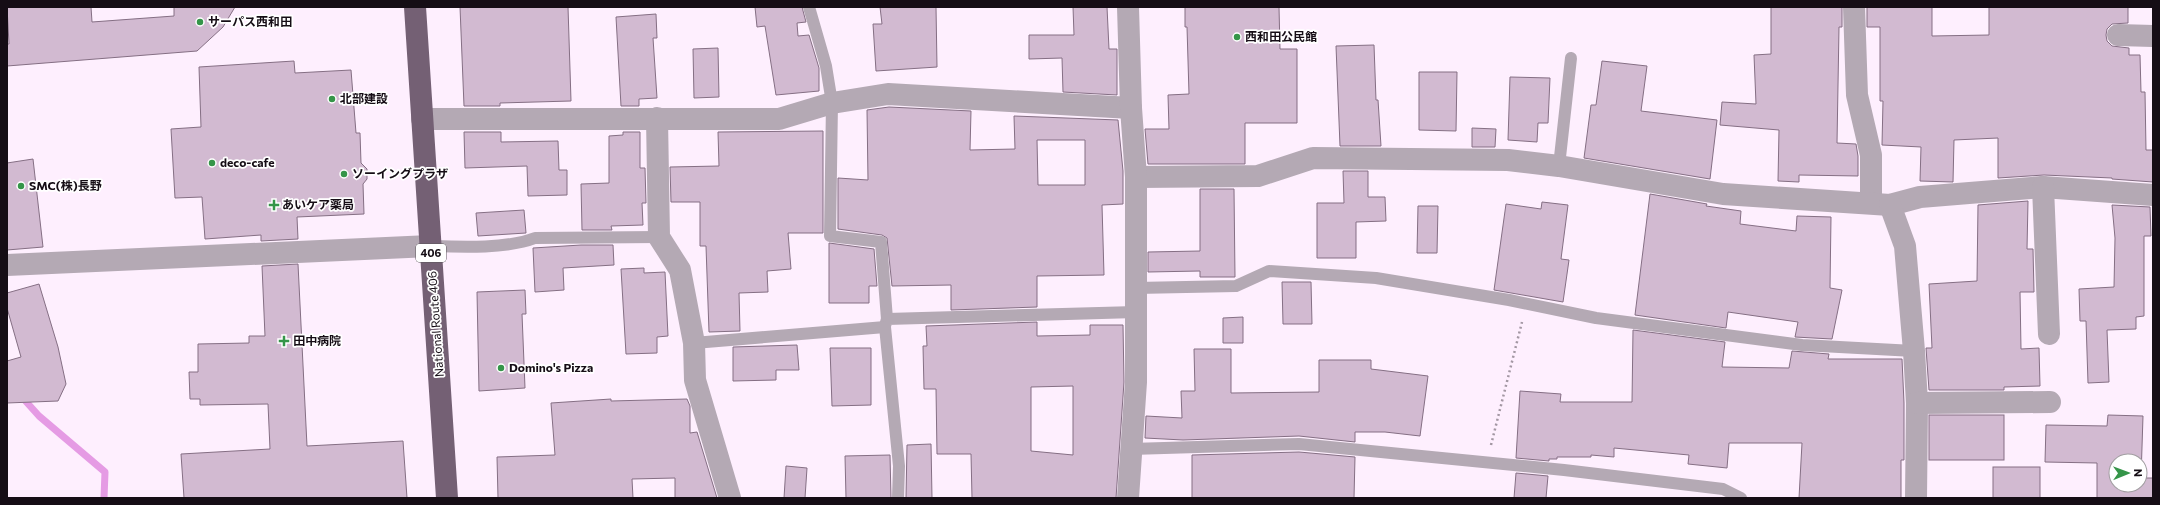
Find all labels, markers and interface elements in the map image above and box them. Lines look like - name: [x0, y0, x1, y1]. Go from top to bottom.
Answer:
- place label: サーパス西和田: [208, 14, 292, 28]
- marker: サーパス西和田: [195, 17, 205, 27]
- place label: 西和田公民館: [1245, 29, 1317, 43]
- marker: 西和田公民館: [1232, 32, 1242, 42]
- place label: 北部建設: [340, 91, 388, 105]
- marker: 北部建設: [327, 94, 337, 104]
- place label: deco-cafe: [220, 155, 275, 169]
- marker: deco-cafe: [207, 158, 217, 168]
- place label: ソーイングプラザ: [352, 166, 448, 180]
- marker: ソーイングプラザ: [339, 169, 349, 179]
- place label: SMC(株)長野: [29, 178, 102, 192]
- marker: SMC(株)長野: [16, 181, 26, 191]
- place label: あいケア薬局: [282, 197, 354, 211]
- marker: あいケア薬局: [269, 200, 279, 210]
- road number: 406: [416, 244, 446, 262]
- street label: National Route 406: [424, 271, 446, 378]
- place label: 田中病院: [293, 333, 341, 347]
- marker: 田中病院: [278, 335, 290, 347]
- place label: Domino's Pizza: [509, 360, 593, 374]
- marker: Domino's Pizza: [496, 363, 506, 373]
- north arrow: [2108, 453, 2148, 493]
- text: N: [2132, 469, 2145, 477]

